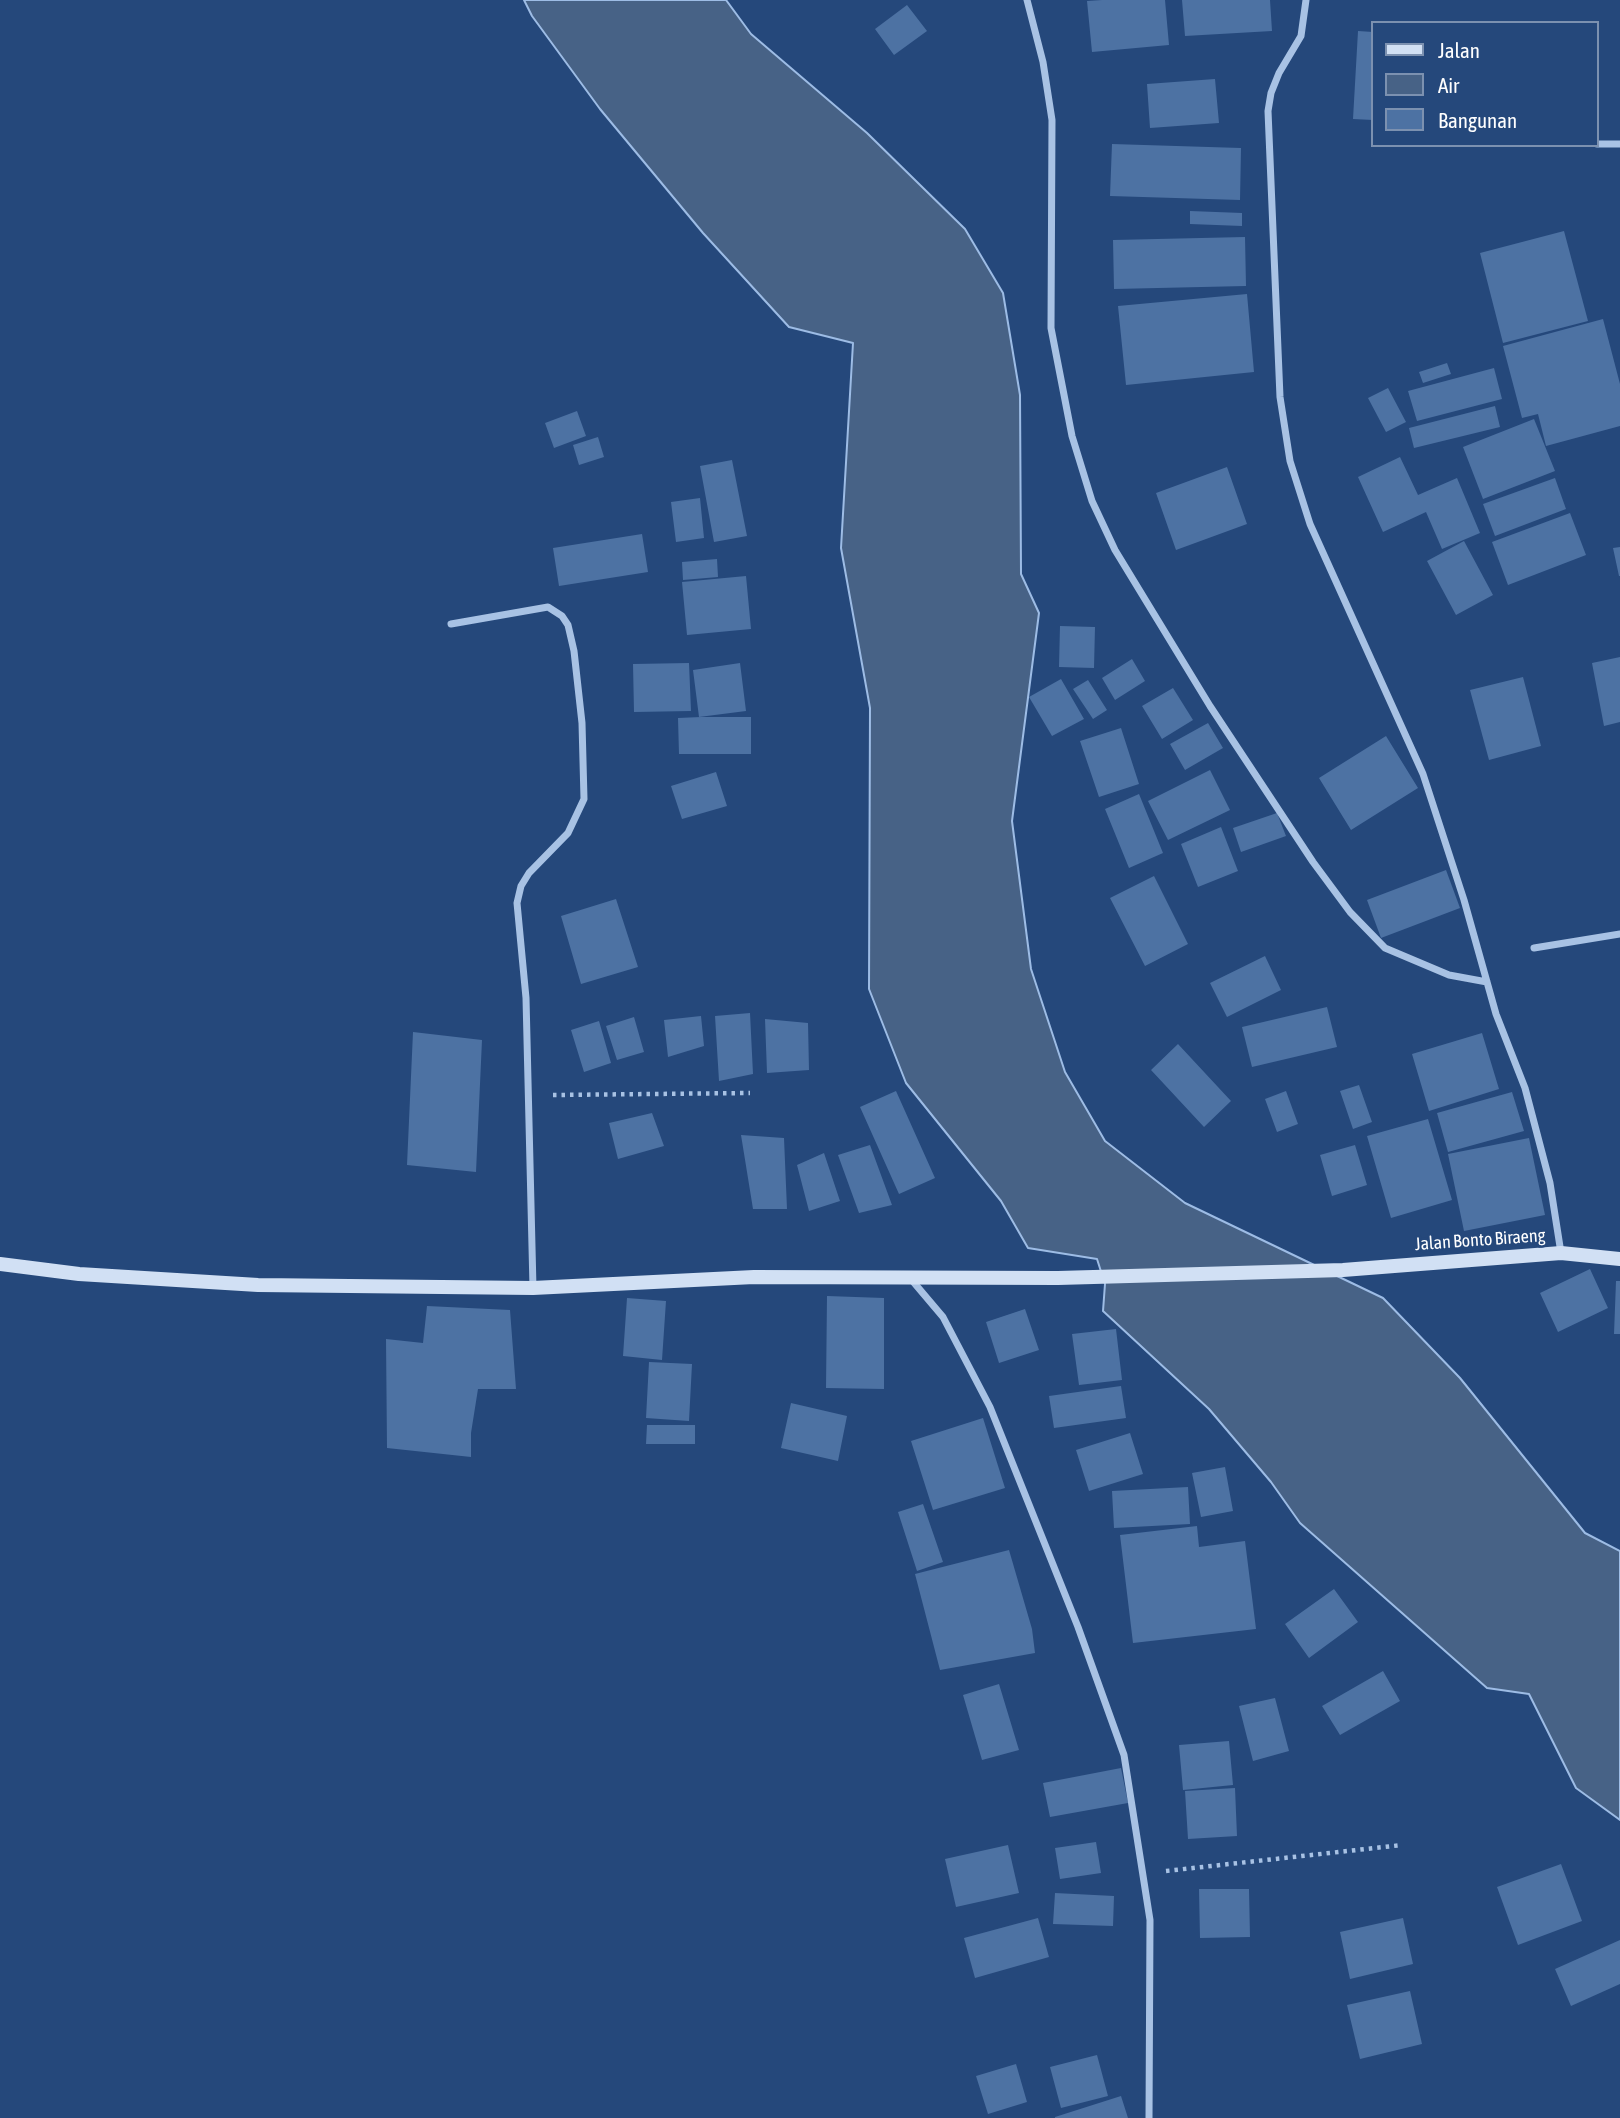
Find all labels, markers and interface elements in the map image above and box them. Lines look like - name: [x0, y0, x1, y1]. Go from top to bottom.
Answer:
- legend: [1372, 21, 1599, 147]
- text: Jalan: [1438, 38, 1480, 62]
- text: Air: [1438, 73, 1459, 97]
- text: Bangunan: [1438, 108, 1517, 132]
- street label: Jalan Bonto Biraeng: [1414, 1225, 1546, 1255]

